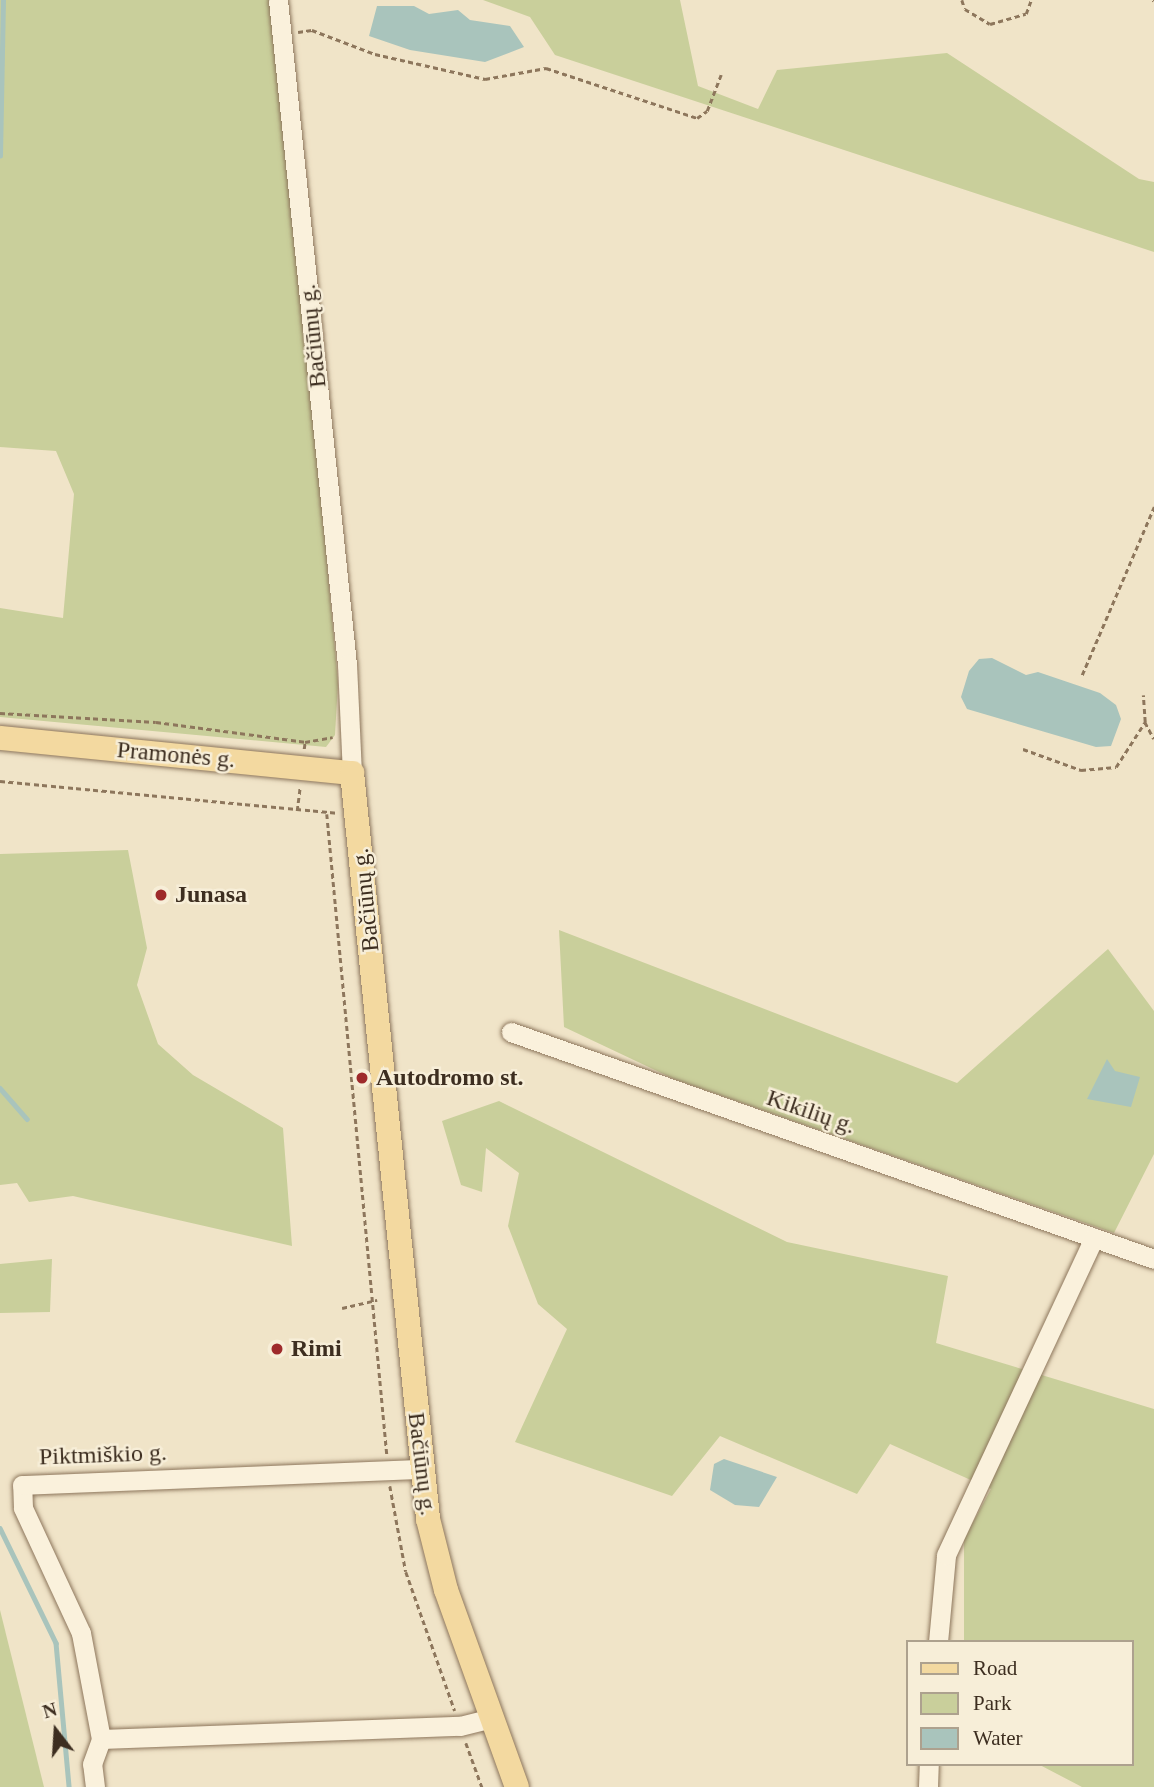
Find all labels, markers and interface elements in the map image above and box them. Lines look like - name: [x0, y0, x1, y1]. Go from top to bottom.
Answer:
- street label: Bačiūnų g.: [293, 283, 333, 389]
- street label: Pramonės g.: [116, 735, 236, 775]
- street label: Bačiūnų g.: [346, 847, 386, 953]
- place label: Junasa: [175, 881, 247, 909]
- marker: Junasa: [153, 887, 169, 903]
- place label: Autodromo st.: [376, 1064, 524, 1092]
- marker: Autodromo st.: [354, 1070, 370, 1086]
- street label: Kikilių g.: [763, 1083, 859, 1141]
- place label: Rimi: [291, 1335, 342, 1363]
- marker: Rimi: [269, 1341, 285, 1357]
- street label: Bačiūnų g.: [401, 1411, 443, 1517]
- street label: Piktmiškio g.: [39, 1438, 167, 1472]
- legend: [906, 1640, 1133, 1766]
- text: Road: [973, 1656, 1017, 1680]
- text: Park: [973, 1691, 1012, 1715]
- north arrow: [21, 1696, 91, 1766]
- text: N: [40, 1698, 59, 1722]
- text: Water: [973, 1726, 1023, 1750]

